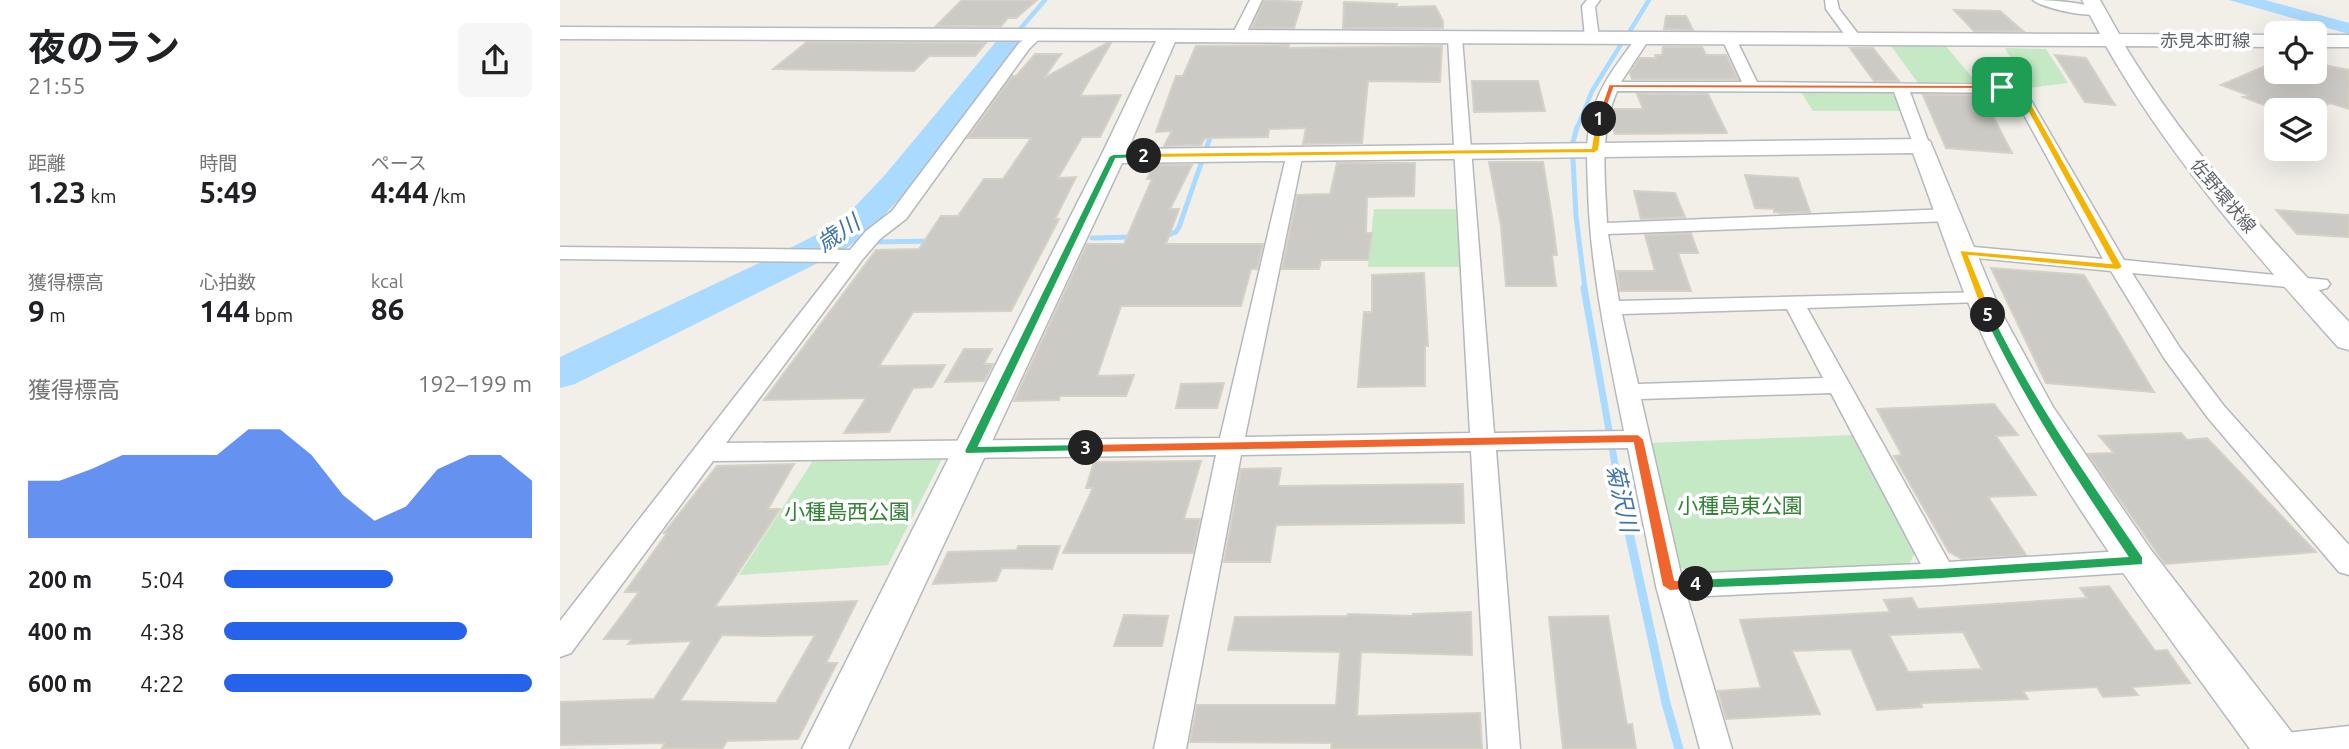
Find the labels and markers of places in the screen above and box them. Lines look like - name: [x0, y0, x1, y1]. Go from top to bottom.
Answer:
- pin: [1972, 57, 2032, 117]
- pin: 1: [1581, 102, 1616, 136]
- pin: 2: [1126, 138, 1162, 174]
- pin: 5: [1970, 298, 2006, 332]
- pin: 3: [1068, 430, 1104, 466]
- pin: 4: [1678, 566, 1714, 602]

